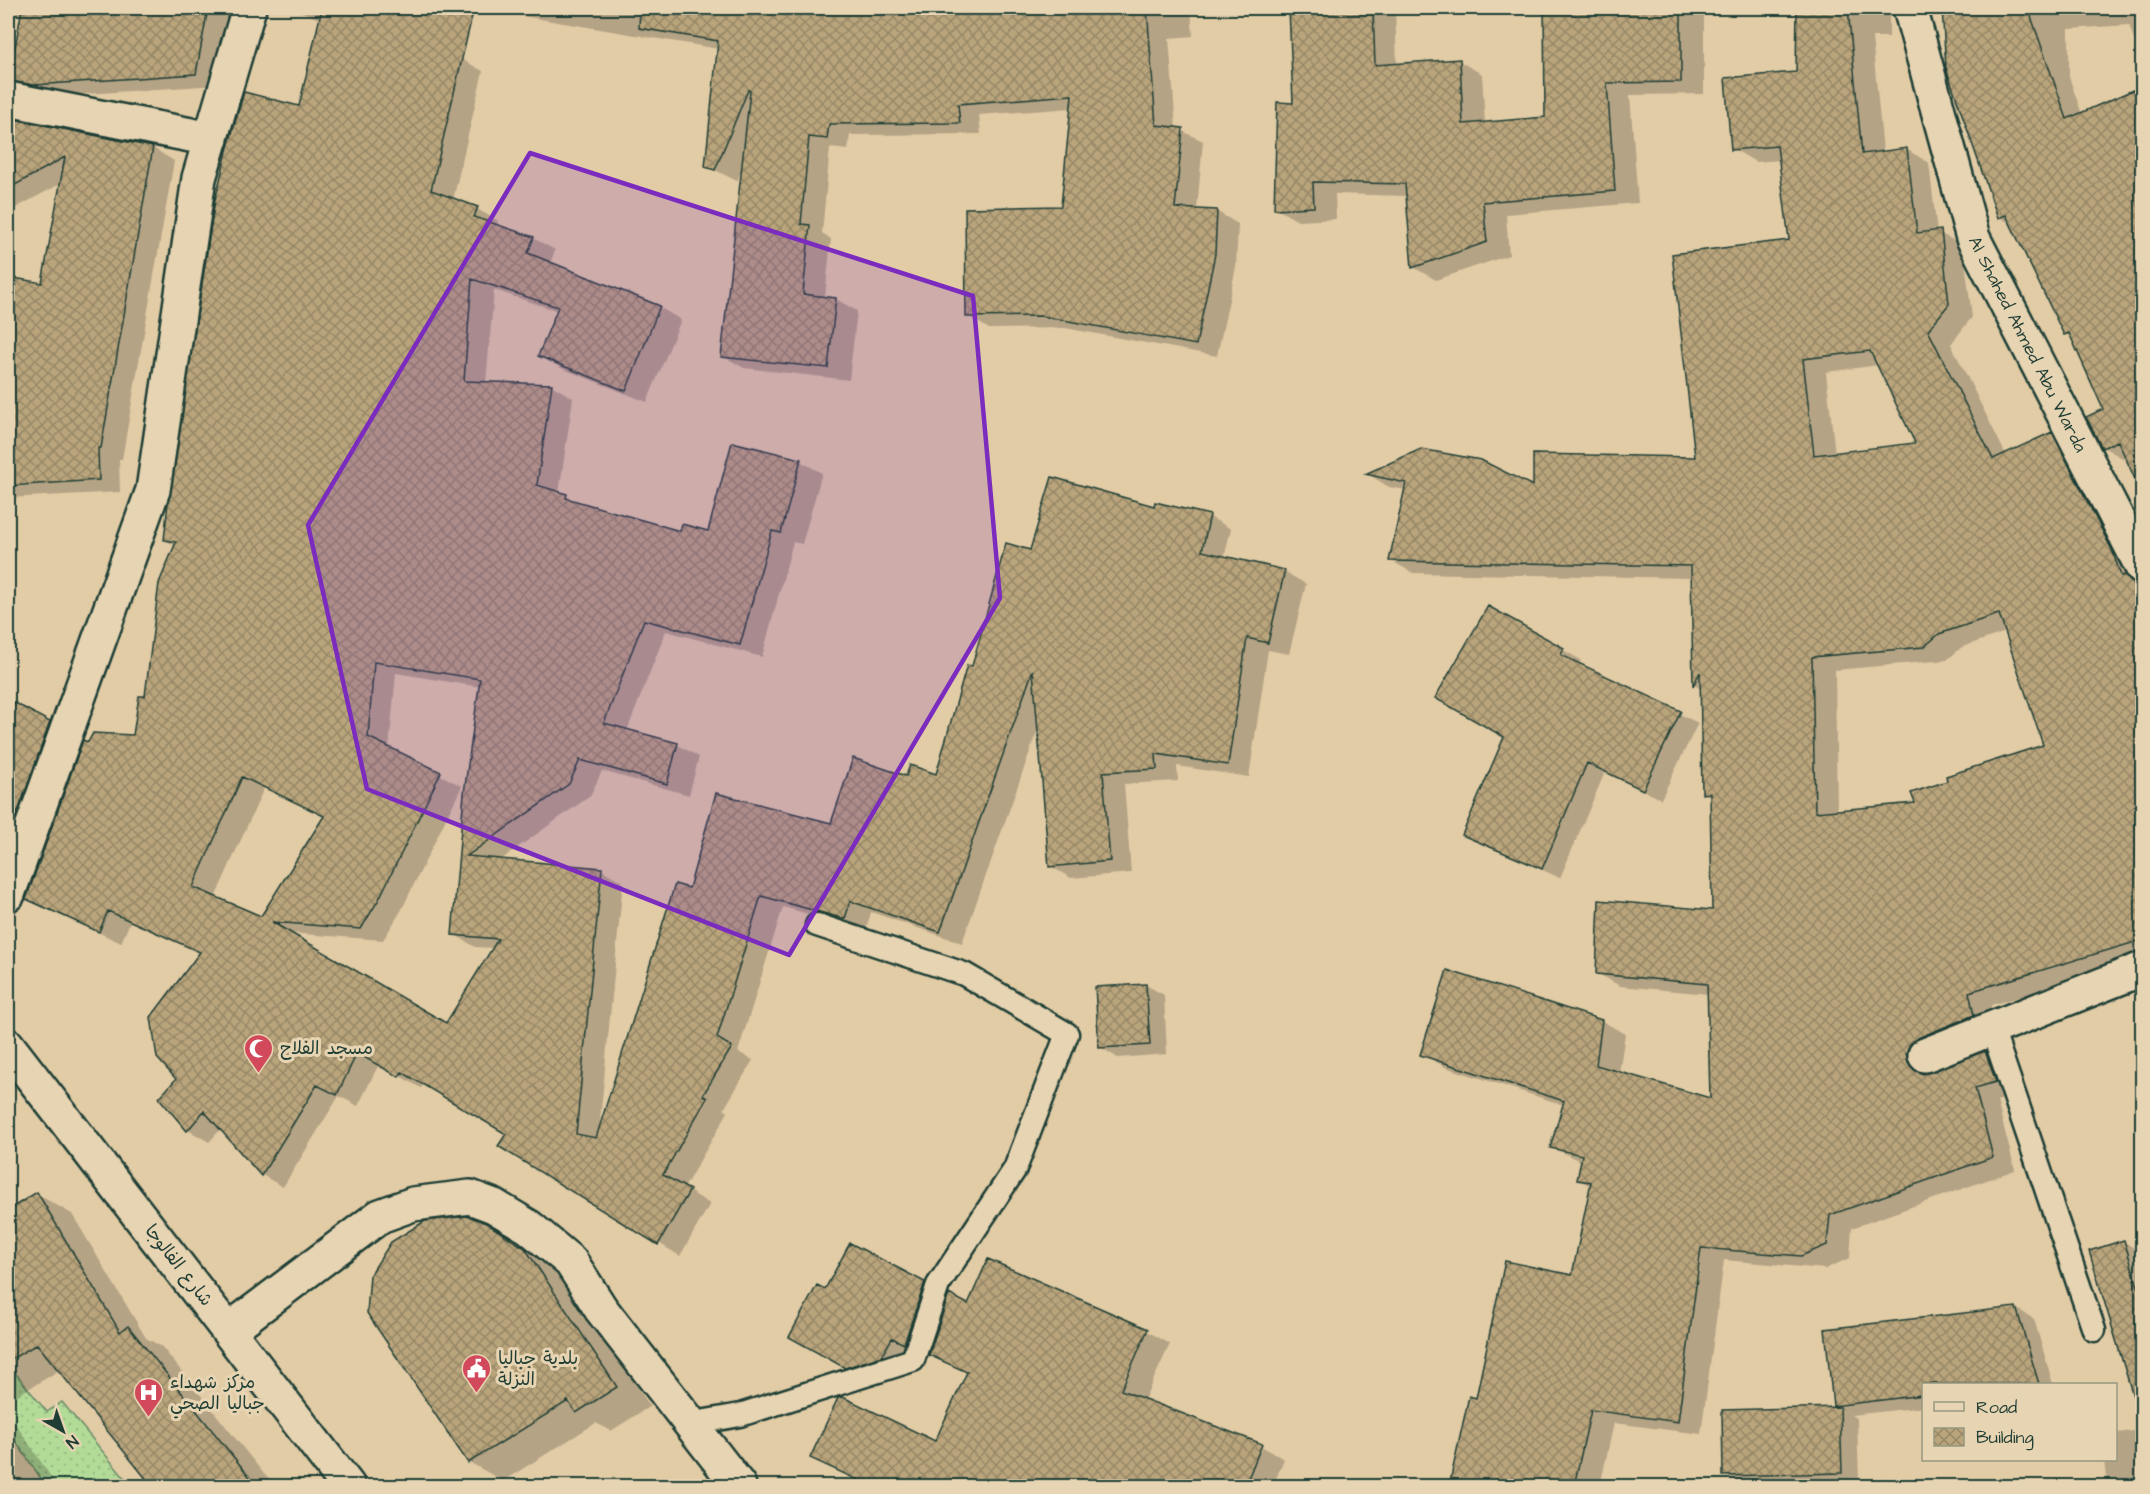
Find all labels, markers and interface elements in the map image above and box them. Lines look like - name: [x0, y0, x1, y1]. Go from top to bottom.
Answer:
- street label: Al Shahed Ahmed Abu Warda: [1962, 232, 2093, 457]
- mosque icon: مسجد الفلاح: [243, 1032, 275, 1074]
- place label: مسجد الفلاح: [280, 1036, 373, 1061]
- street label: شارع الفالوجا: [139, 1219, 219, 1311]
- place label: بلدية جباليا النزلة: [498, 1346, 578, 1392]
- public building icon: بلدية جباليا النزلة: [461, 1352, 493, 1394]
- place label: مركز شهداء جباليا الصحي: [170, 1370, 265, 1419]
- hospital icon: مركز شهداء جباليا الصحي: [133, 1376, 165, 1418]
- legend: [1922, 1383, 2117, 1461]
- text: Road: [1976, 1395, 2017, 1420]
- north arrow: [33, 1401, 93, 1461]
- text: Building: [1976, 1425, 2034, 1451]
- text: N: [61, 1430, 83, 1453]

